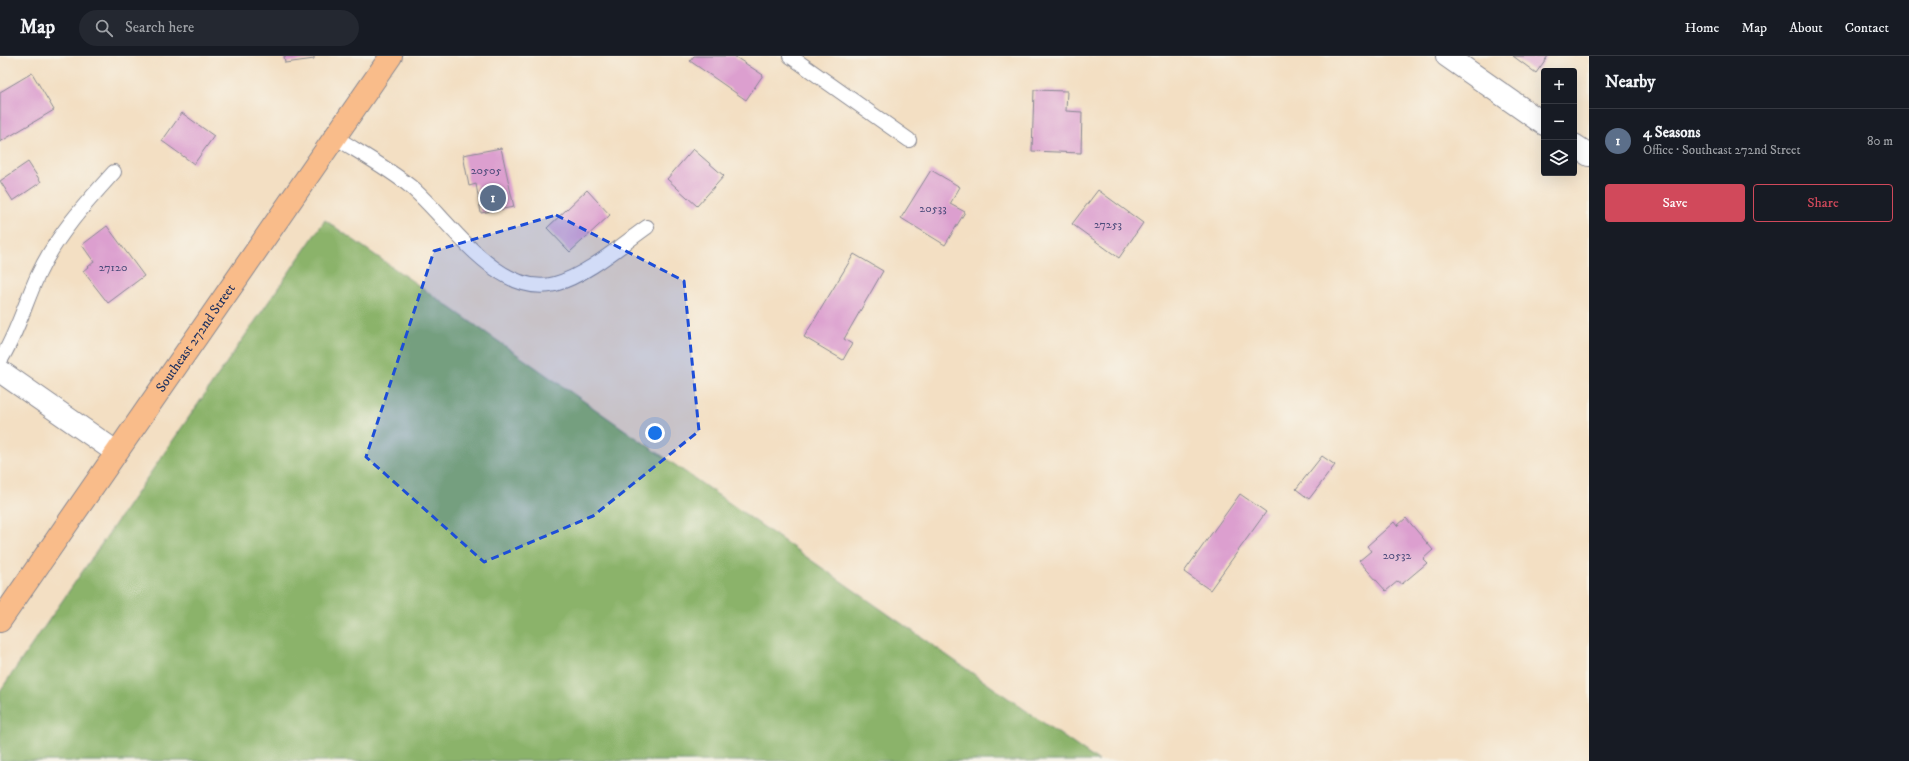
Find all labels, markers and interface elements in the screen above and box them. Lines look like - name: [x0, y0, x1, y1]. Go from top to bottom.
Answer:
- search box: [79, 10, 359, 46]
- text: Map: [20, 16, 55, 39]
- icon: search: [93, 17, 115, 39]
- text: Search here: [125, 18, 194, 37]
- text: Home: [1685, 19, 1719, 37]
- text: Map: [1741, 19, 1767, 37]
- text: About: [1789, 19, 1823, 37]
- text: Contact: [1845, 19, 1889, 37]
- map controls: [1541, 68, 1577, 176]
- button: +: [1541, 68, 1577, 104]
- text: Nearby: [1605, 71, 1655, 93]
- button: −: [1541, 104, 1577, 140]
- text: 4 Seasons: [1643, 123, 1700, 142]
- text: 1: [1616, 133, 1620, 149]
- text: 80 m: [1867, 133, 1893, 149]
- button: layers: [1541, 140, 1577, 176]
- text: Office · Southeast 272nd Street: [1643, 142, 1801, 158]
- house number: 20505: [471, 163, 501, 178]
- pin: 1: [480, 183, 506, 213]
- button: Save: [1605, 184, 1745, 222]
- button: Share: [1753, 184, 1893, 222]
- house number: 20533: [919, 201, 947, 216]
- house number: 27253: [1094, 217, 1122, 232]
- house number: 27120: [99, 260, 127, 275]
- street label: Southeast 272nd Street: [152, 280, 240, 396]
- your location: [645, 423, 665, 443]
- house number: 20532: [1383, 548, 1411, 563]

